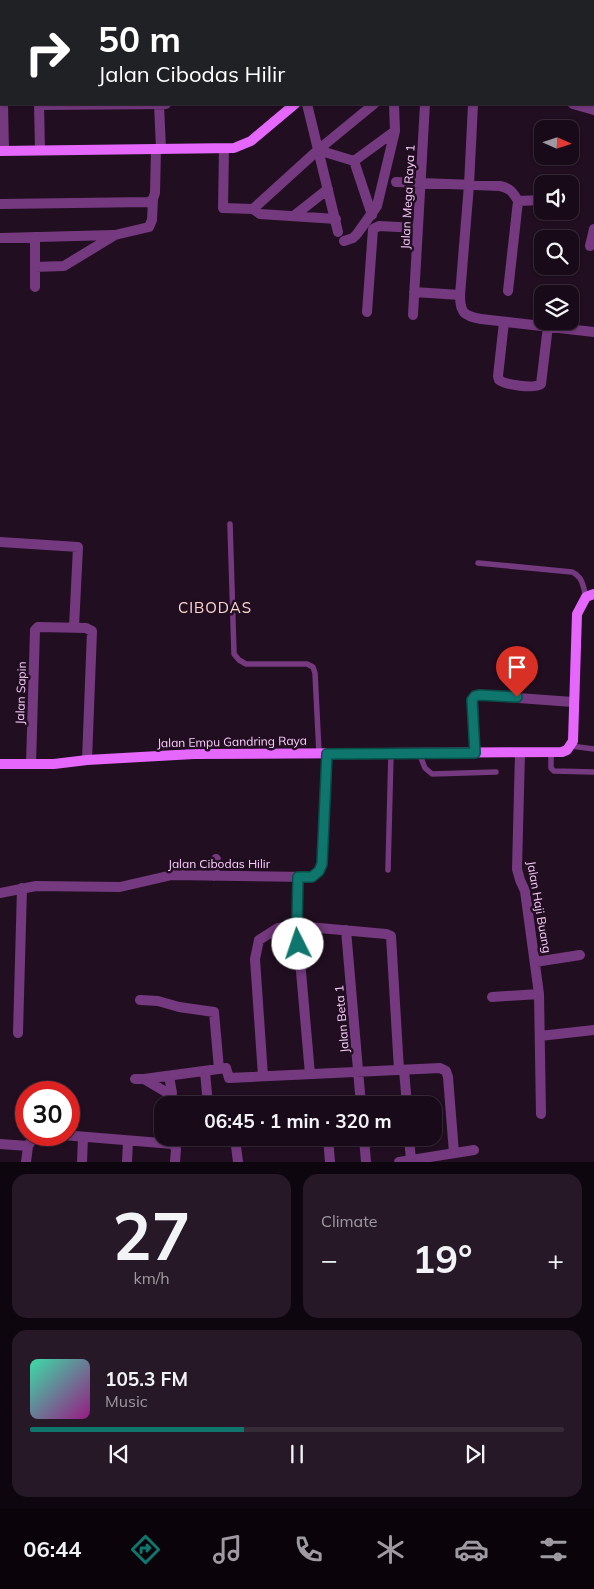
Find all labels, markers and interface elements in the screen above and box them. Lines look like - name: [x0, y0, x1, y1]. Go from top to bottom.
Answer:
- text: 50 m: [98, 17, 181, 61]
- icon: right: [15, 20, 80, 85]
- text: Jalan Cibodas Hilir: [98, 60, 285, 88]
- north arrow: [534, 120, 579, 165]
- map controls: [534, 120, 579, 330]
- street label: Jalan Mega Raya 1: [397, 144, 418, 250]
- button: sound: [534, 175, 579, 220]
- button: search: [534, 230, 579, 275]
- button: layers: [534, 285, 579, 330]
- district label: CIBODAS: [178, 598, 252, 617]
- pin: [496, 646, 538, 697]
- icon: arrive: [503, 653, 531, 681]
- street label: Jalan Sapin: [12, 661, 29, 725]
- street label: Jalan Empu Gandring Raya: [157, 733, 307, 750]
- street label: Jalan Cibodas Hilir: [168, 856, 271, 871]
- street label: Jalan Haji Buang: [524, 860, 555, 954]
- position arrow: [271, 917, 323, 969]
- street label: Jalan Beta 1: [331, 985, 352, 1053]
- speed limit sign: 30: [15, 1081, 80, 1146]
- text: 06:45 · 1 min · 320 m: [204, 1109, 392, 1133]
- text: 27: [112, 1195, 191, 1276]
- text: Climate: [321, 1211, 377, 1231]
- text: 19°: [412, 1235, 473, 1283]
- text: −: [321, 1242, 338, 1277]
- text: +: [547, 1242, 564, 1277]
- text: km/h: [133, 1268, 170, 1288]
- text: 105.3 FM: [105, 1367, 188, 1391]
- text: Music: [105, 1391, 148, 1411]
- icon: previous: [105, 1440, 133, 1468]
- icon: pause: [283, 1440, 311, 1468]
- icon: next: [461, 1440, 489, 1468]
- icon: directions: [128, 1532, 163, 1567]
- icon: music: [210, 1532, 245, 1567]
- icon: phone: [291, 1532, 326, 1567]
- icon: climate: [373, 1532, 408, 1567]
- icon: car: [454, 1532, 489, 1567]
- icon: filters: [536, 1532, 571, 1567]
- text: 06:44: [23, 1535, 82, 1563]

